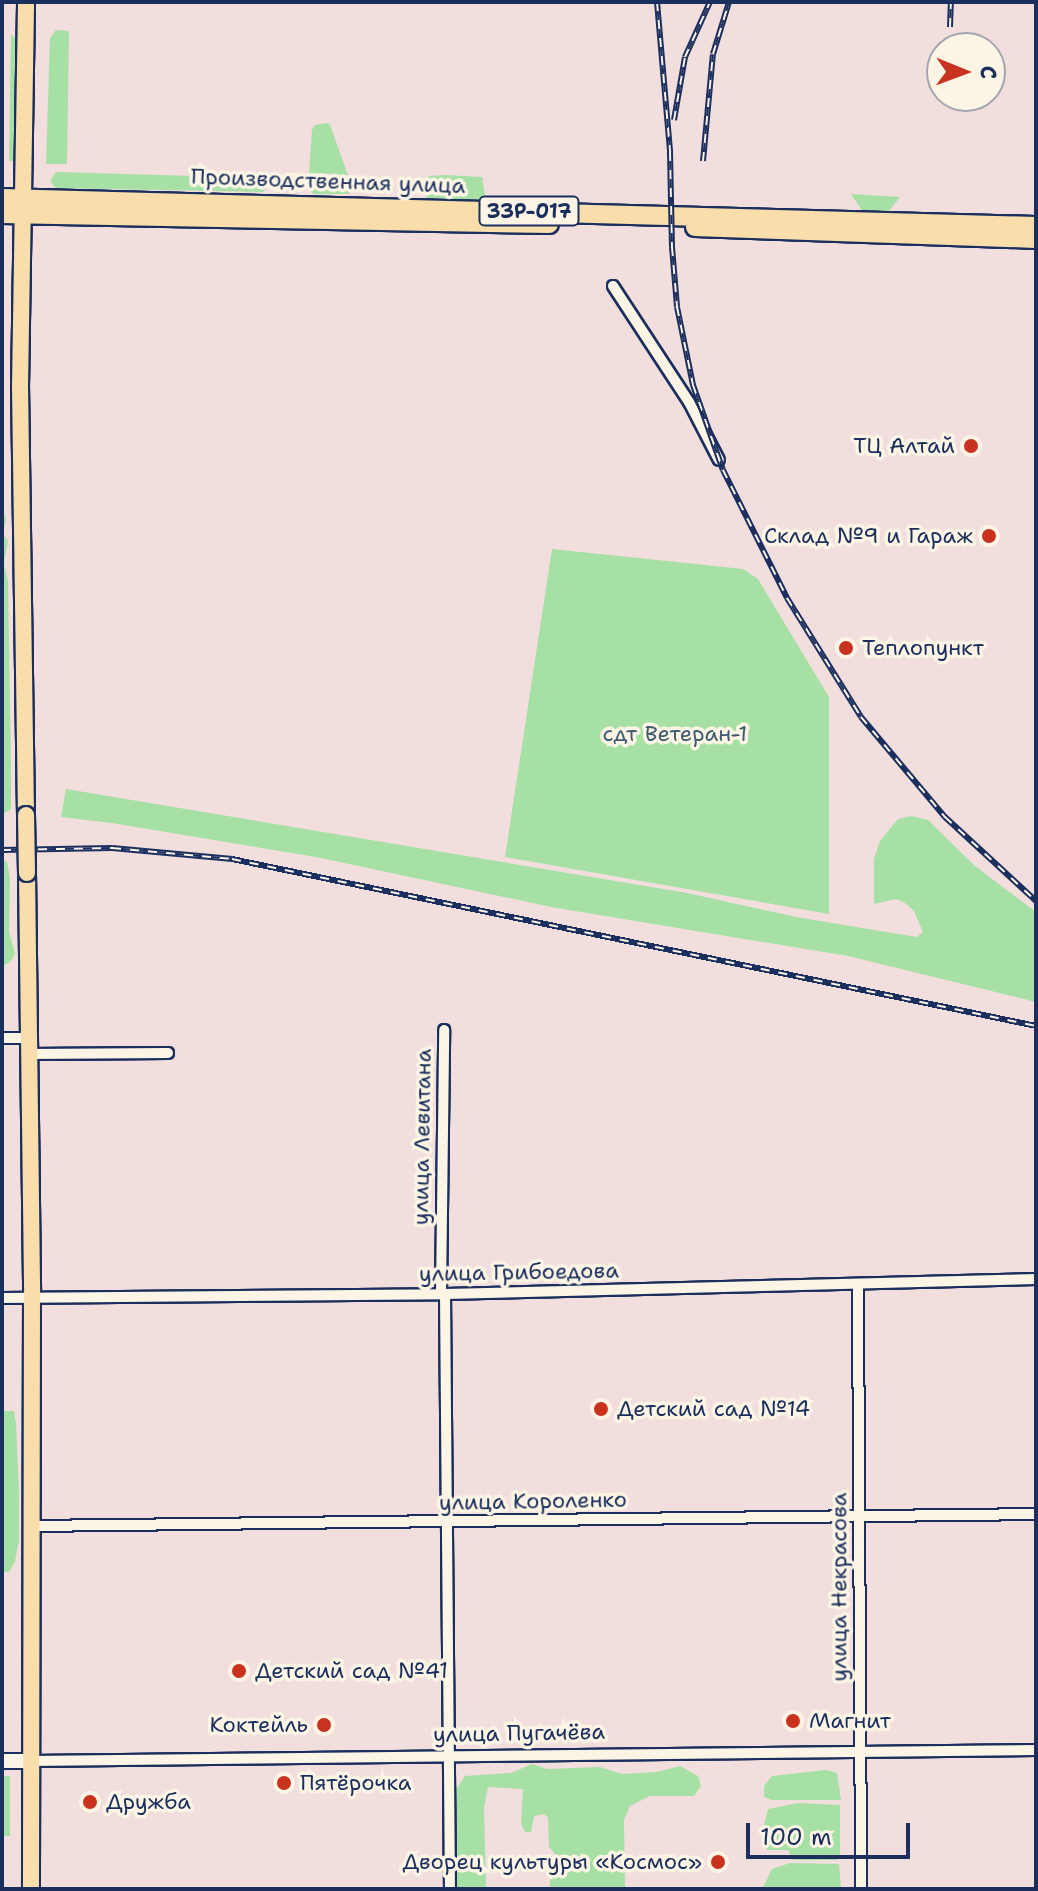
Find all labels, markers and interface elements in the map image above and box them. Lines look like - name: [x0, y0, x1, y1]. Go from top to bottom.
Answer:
- north arrow: [926, 32, 1006, 112]
- text: С: [974, 65, 1003, 79]
- street label: Производственная улица: [190, 163, 466, 199]
- road number: 33Р-017: [477, 195, 581, 227]
- place label: ТЦ Алтай: [853, 433, 955, 459]
- marker: ТЦ Алтай: [962, 437, 980, 455]
- place label: Склад №9 и Гараж: [764, 523, 973, 549]
- marker: Склад №9 и Гараж: [980, 527, 998, 545]
- place label: Теплопункт: [862, 635, 984, 661]
- marker: Теплопункт: [837, 639, 855, 657]
- park label: сдт Ветеран-1: [602, 721, 748, 747]
- street label: улица Левитана: [407, 1049, 437, 1225]
- street label: улица Грибоедова: [419, 1257, 619, 1287]
- place label: Детский сад №14: [617, 1396, 810, 1422]
- marker: Детский сад №14: [592, 1400, 610, 1418]
- street label: улица Короленко: [439, 1486, 627, 1516]
- street label: улица Некрасова: [826, 1492, 852, 1682]
- place label: Детский сад №41: [255, 1658, 448, 1684]
- marker: Детский сад №41: [230, 1662, 248, 1680]
- place label: Магнит: [809, 1708, 891, 1734]
- place label: Коктейль: [209, 1712, 308, 1738]
- marker: Магнит: [784, 1712, 802, 1730]
- marker: Коктейль: [315, 1716, 333, 1734]
- street label: улица Пугачёва: [433, 1718, 605, 1748]
- place label: Пятёрочка: [300, 1770, 411, 1796]
- marker: Пятёрочка: [275, 1774, 293, 1792]
- place label: Дружба: [106, 1789, 191, 1815]
- marker: Дружба: [81, 1793, 99, 1811]
- scale bar: [750, 1807, 914, 1857]
- text: 100 m: [760, 1821, 832, 1853]
- place label: Дворец культуры «Космос»: [402, 1849, 702, 1875]
- marker: Дворец культуры «Космос»: [709, 1853, 727, 1871]

